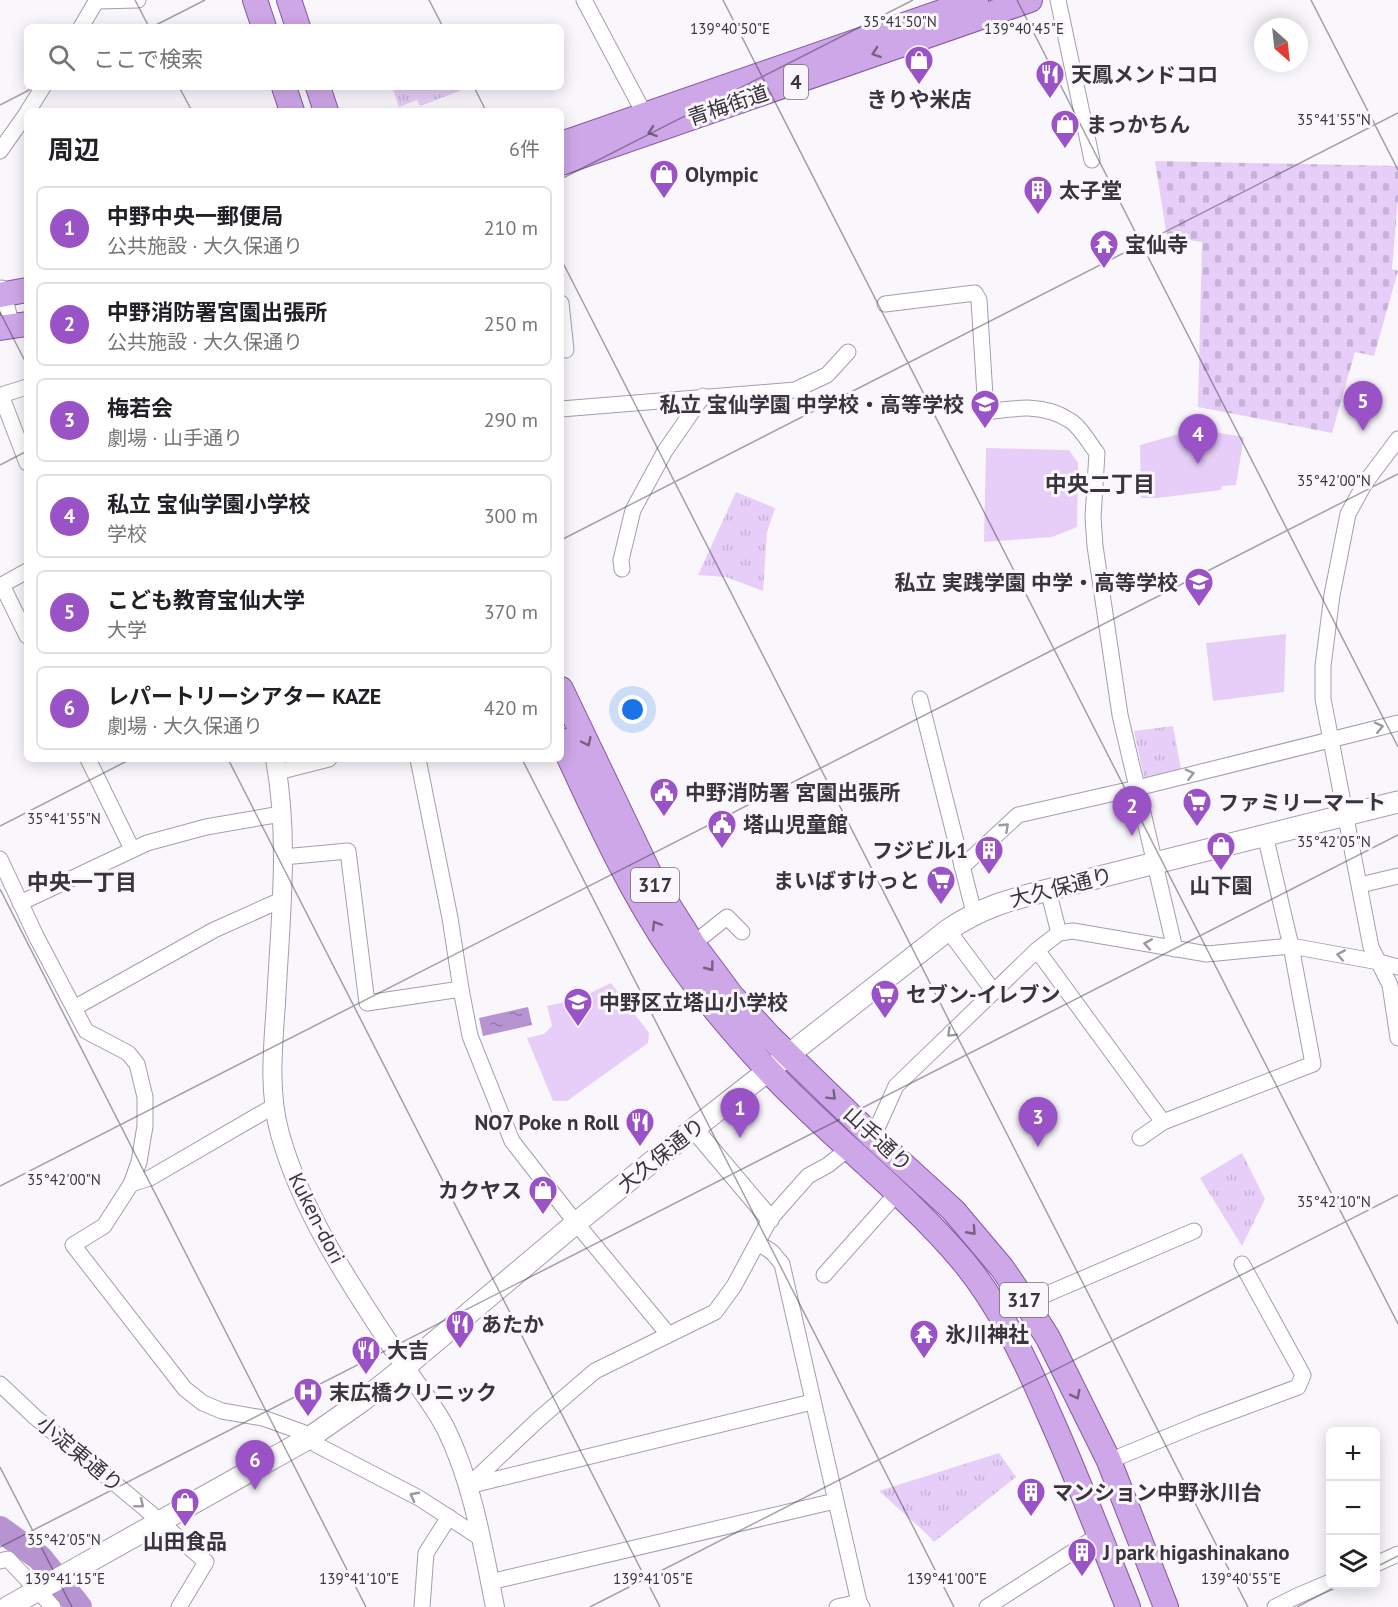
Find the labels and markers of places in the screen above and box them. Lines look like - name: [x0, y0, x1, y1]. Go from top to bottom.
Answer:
- shop icon: きりや米店: [903, 44, 935, 86]
- restaurant icon: 天鳳メンドコロ: [1034, 58, 1066, 100]
- place label: 天鳳メンドコロ: [1071, 61, 1218, 88]
- place label: きりや米店: [867, 86, 972, 113]
- shop icon: まっかちん: [1049, 108, 1081, 150]
- place label: まっかちん: [1086, 111, 1190, 138]
- shop icon: Olympic: [648, 158, 680, 200]
- place label: Olympic: [685, 161, 758, 188]
- building icon: 太子堂: [1022, 174, 1054, 216]
- place label: 太子堂: [1059, 177, 1122, 204]
- temple icon: 宝仙寺: [1088, 228, 1120, 270]
- place label: 宝仙寺: [1125, 231, 1188, 258]
- pin: 5: [1344, 382, 1382, 431]
- school or university icon: 私立 宝仙学園 中学校・高等学校: [969, 388, 1001, 430]
- place label: 私立 宝仙学園 中学校・高等学校: [659, 391, 964, 418]
- pin: 4: [1178, 414, 1218, 464]
- school or university icon: 私立 実践学園 中学・高等学校: [1183, 566, 1215, 608]
- place label: 私立 実践学園 中学・高等学校: [894, 569, 1178, 596]
- public building icon: 中野消防署 宮園出張所: [648, 776, 680, 818]
- place label: 中野消防署 宮園出張所: [685, 779, 900, 806]
- pin: 2: [1112, 786, 1152, 836]
- supermarket icon: ファミリーマート: [1181, 786, 1213, 828]
- place label: ファミリーマート: [1218, 789, 1386, 816]
- public building icon: 塔山児童館: [706, 808, 738, 850]
- place label: 塔山児童館: [743, 811, 848, 838]
- shop icon: 山下園: [1205, 830, 1237, 872]
- building icon: フジビル1: [973, 834, 1005, 876]
- place label: フジビル1: [872, 837, 968, 864]
- supermarket icon: まいばすけっと: [925, 864, 957, 906]
- place label: まいばすけっと: [773, 867, 920, 894]
- place label: 山下園: [1190, 872, 1253, 899]
- supermarket icon: セブン-イレブン: [869, 978, 901, 1020]
- place label: セブン-イレブン: [906, 981, 1061, 1008]
- school or university icon: 中野区立塔山小学校: [562, 986, 594, 1028]
- place label: 中野区立塔山小学校: [599, 989, 788, 1016]
- pin: 1: [720, 1088, 760, 1138]
- pin: 3: [1018, 1098, 1058, 1147]
- restaurant icon: NO7 Poke n Roll: [624, 1106, 656, 1148]
- place label: NO7 Poke n Roll: [474, 1109, 620, 1136]
- shop icon: カクヤス: [527, 1174, 559, 1216]
- place label: カクヤス: [438, 1177, 522, 1204]
- restaurant icon: あたか: [444, 1308, 476, 1350]
- place label: あたか: [481, 1311, 544, 1338]
- temple icon: 氷川神社: [908, 1318, 940, 1360]
- place label: 氷川神社: [945, 1321, 1029, 1348]
- restaurant icon: 大吉: [350, 1334, 382, 1376]
- place label: 大吉: [387, 1337, 429, 1364]
- hospital icon: 末広橋クリニック: [292, 1376, 324, 1418]
- place label: 末広橋クリニック: [329, 1379, 497, 1406]
- pin: 6: [236, 1440, 274, 1490]
- building icon: マンション中野氷川台: [1015, 1476, 1047, 1518]
- place label: マンション中野氷川台: [1052, 1479, 1262, 1506]
- shop icon: 山田食品: [169, 1486, 201, 1528]
- place label: 山田食品: [143, 1528, 227, 1555]
- building icon: J park higashinakano: [1066, 1536, 1098, 1578]
- place label: J park higashinakano: [1102, 1539, 1289, 1566]

